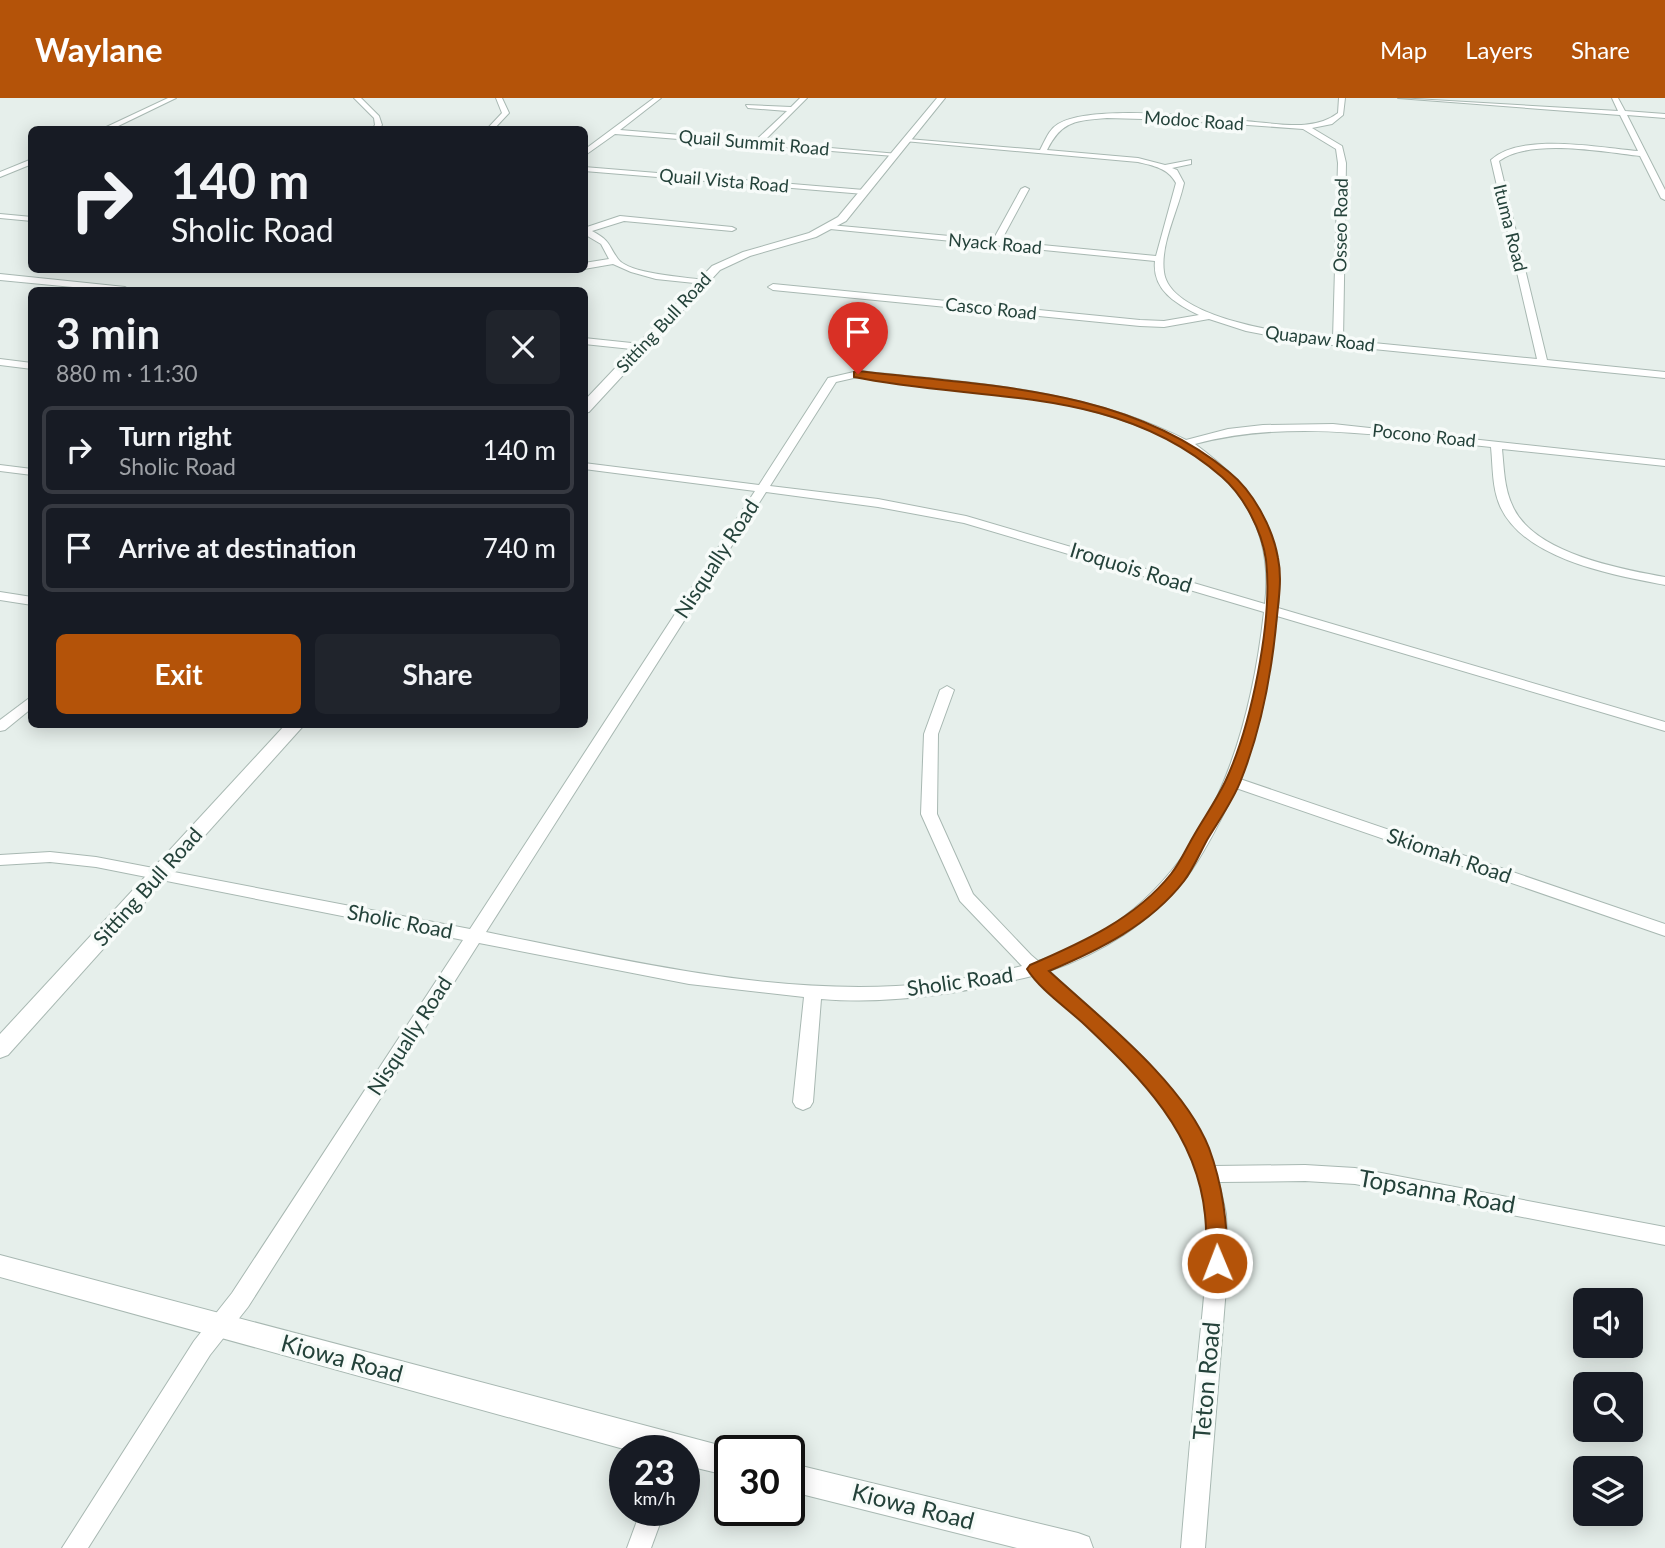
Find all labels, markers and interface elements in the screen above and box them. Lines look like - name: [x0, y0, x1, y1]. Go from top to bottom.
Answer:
- text: Waylane: [35, 29, 163, 69]
- text: Map: [1380, 35, 1427, 64]
- text: Layers: [1465, 35, 1533, 64]
- text: Share: [1571, 35, 1630, 64]
- street label: Modoc Road: [1143, 106, 1245, 134]
- street label: Quail Summit Road: [678, 124, 830, 160]
- text: 140 m: [171, 151, 309, 209]
- icon: right: [56, 154, 147, 245]
- street label: Quail Vista Road: [658, 163, 790, 197]
- street label: Osseo Road: [1328, 178, 1352, 272]
- street label: Ituma Road: [1489, 182, 1532, 274]
- text: Sholic Road: [171, 210, 334, 249]
- street label: Nyack Road: [947, 228, 1043, 258]
- street label: Sitting Bull Road: [611, 268, 715, 377]
- street label: Casco Road: [944, 292, 1038, 324]
- pin: [828, 302, 888, 374]
- text: 3 min: [56, 308, 160, 358]
- button: close: [486, 310, 560, 384]
- icon: arrive: [839, 313, 877, 351]
- street label: Quapaw Road: [1264, 320, 1376, 356]
- text: 880 m · 11:30: [56, 359, 198, 387]
- street label: Pocono Road: [1371, 419, 1477, 451]
- text: Turn right: [119, 420, 232, 452]
- icon: right: [60, 431, 98, 469]
- text: 140 m: [483, 434, 556, 466]
- text: Sholic Road: [119, 452, 236, 480]
- street label: Nisqually Road: [668, 494, 763, 622]
- icon: arrive: [60, 529, 98, 567]
- text: Arrive at destination: [119, 532, 356, 564]
- text: 740 m: [483, 532, 556, 564]
- street label: Iroquois Road: [1067, 536, 1195, 597]
- button: Exit: [56, 634, 301, 714]
- button: Share: [315, 634, 560, 714]
- street label: Sitting Bull Road: [87, 822, 207, 950]
- street label: Skiomah Road: [1384, 822, 1515, 888]
- street label: Sholic Road: [345, 898, 455, 943]
- street label: Sholic Road: [905, 961, 1014, 1000]
- street label: Nisqually Road: [361, 971, 456, 1099]
- street label: Topsanna Road: [1357, 1162, 1518, 1219]
- position arrow: [1180, 1226, 1254, 1300]
- map controls: [1573, 1288, 1643, 1526]
- button: sound: [1573, 1288, 1643, 1358]
- street label: Teton Road: [1186, 1320, 1225, 1441]
- street label: Kiowa Road: [278, 1327, 407, 1388]
- button: search: [1573, 1372, 1643, 1442]
- speed limit sign: 30: [714, 1435, 805, 1526]
- text: 23: [634, 1450, 675, 1492]
- button: layers: [1573, 1456, 1643, 1526]
- street label: Kiowa Road: [849, 1476, 978, 1535]
- text: km/h: [633, 1487, 676, 1509]

